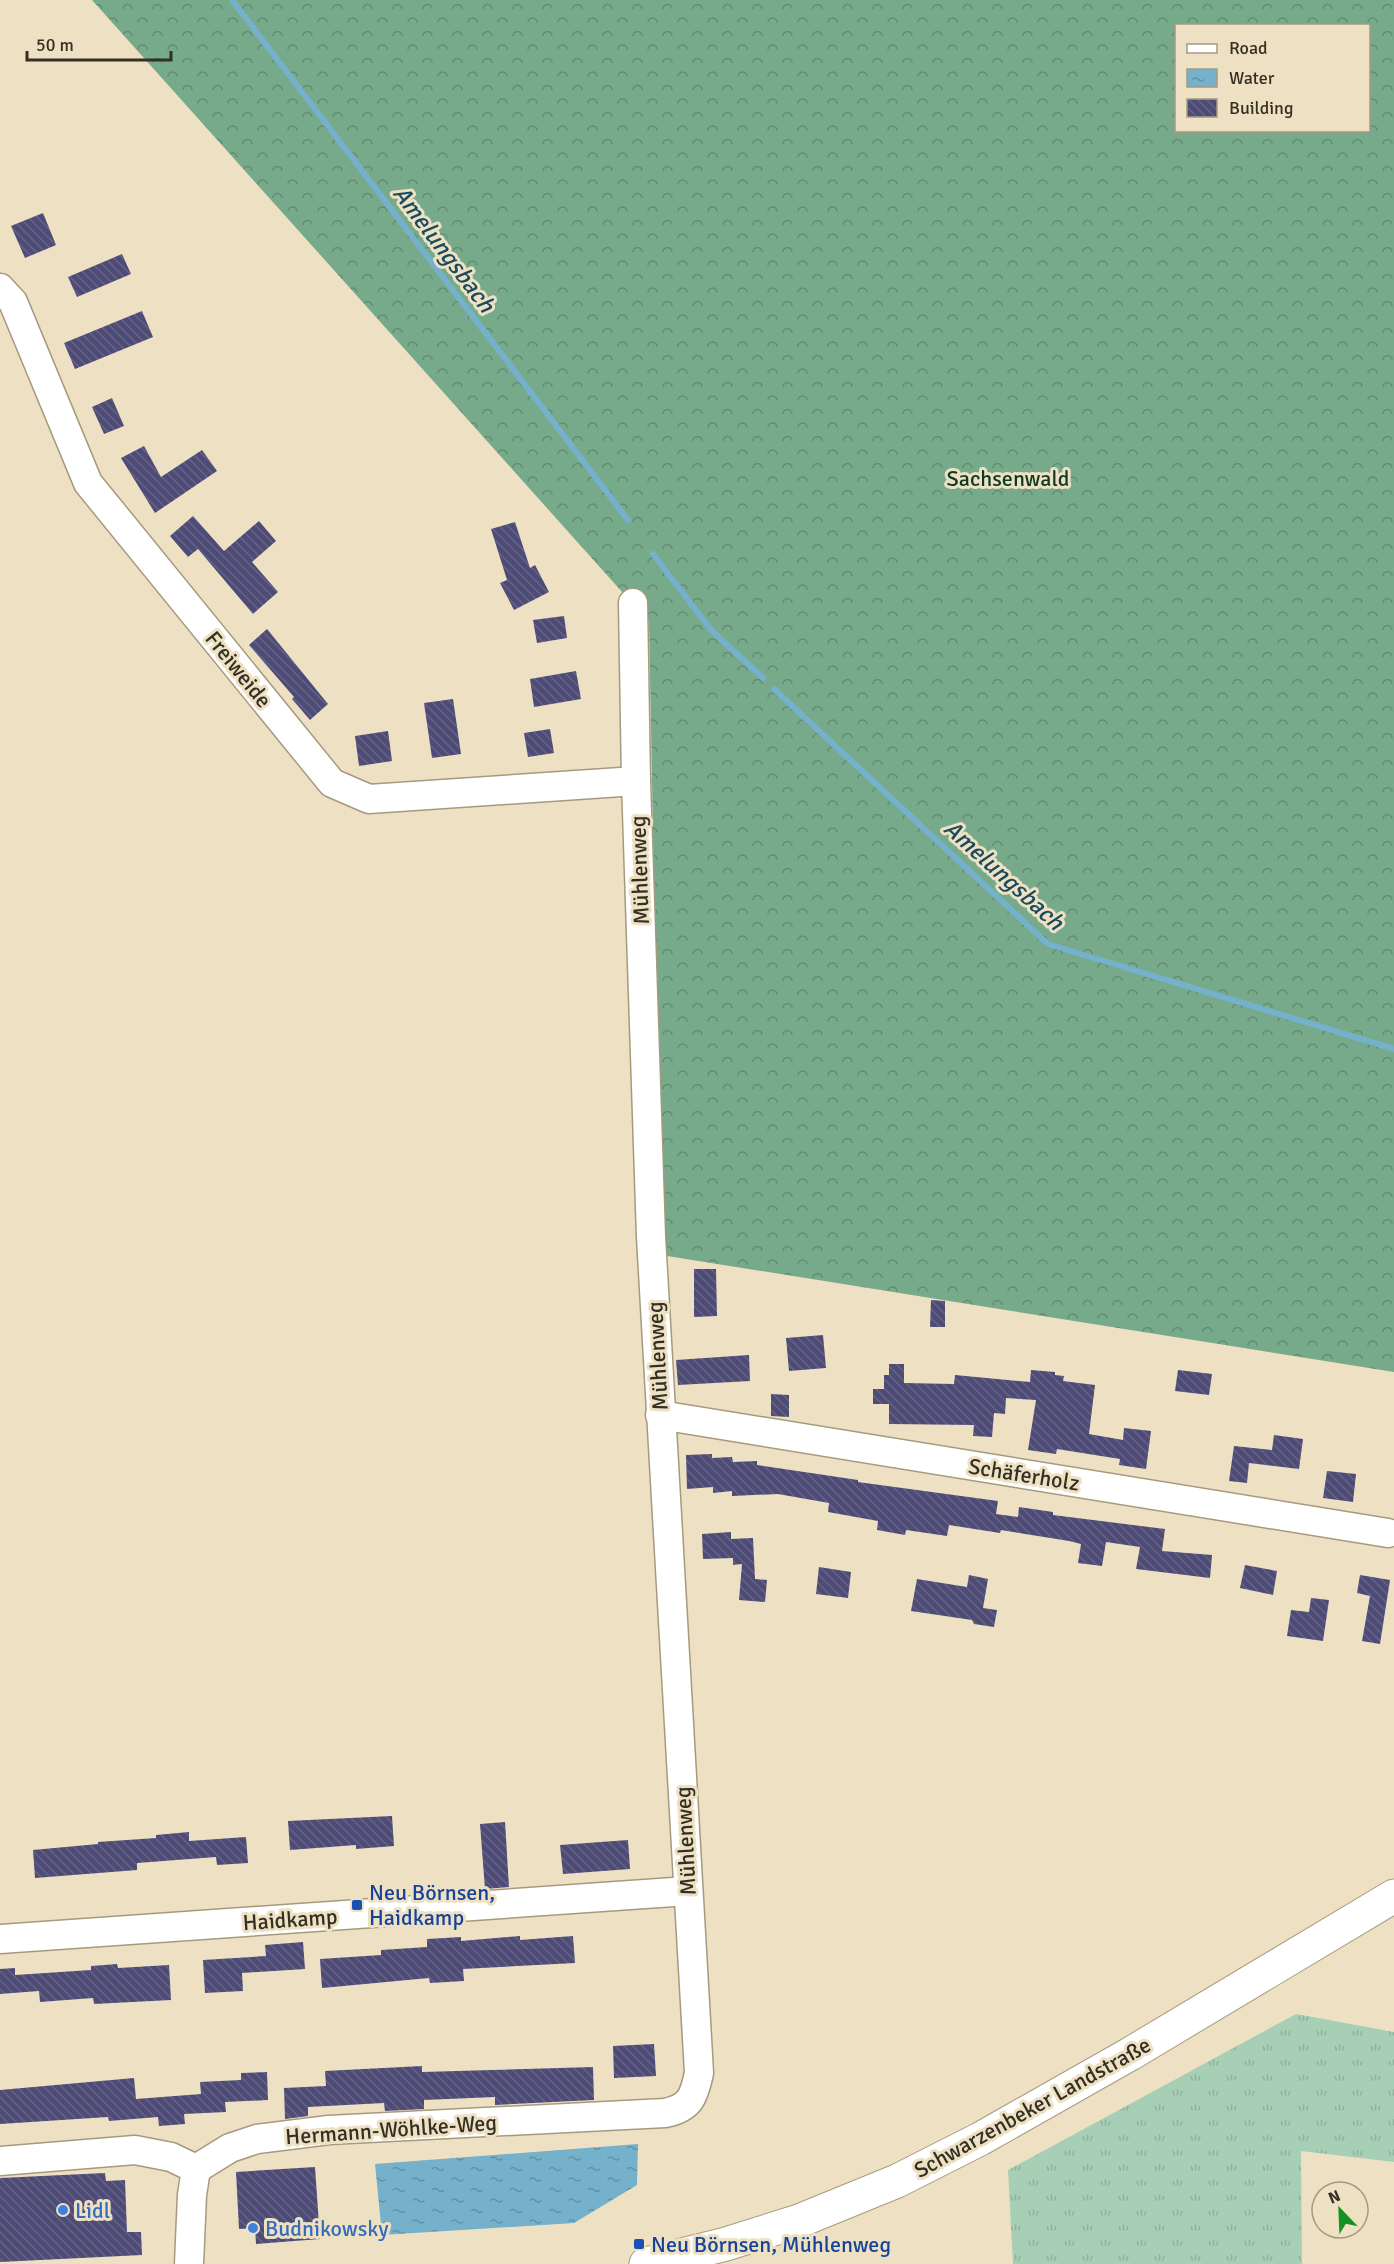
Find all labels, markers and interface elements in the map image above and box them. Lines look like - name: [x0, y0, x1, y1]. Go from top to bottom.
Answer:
- scale bar: [27, 24, 171, 62]
- legend: [1175, 24, 1370, 132]
- text: 50 m: [36, 34, 74, 56]
- text: Road: [1229, 37, 1268, 59]
- text: Water: [1229, 67, 1275, 89]
- text: Building: [1229, 97, 1293, 119]
- water label: Amelungsbach: [387, 180, 502, 319]
- park label: Sachsenwald: [947, 465, 1069, 492]
- street label: Freiweide: [200, 626, 278, 713]
- water label: Amelungsbach: [938, 813, 1071, 937]
- street label: Mühlenweg: [624, 815, 655, 925]
- street label: Mühlenweg: [641, 1301, 674, 1411]
- street label: Schäferholz: [966, 1452, 1082, 1497]
- street label: Mühlenweg: [669, 1786, 702, 1896]
- place label: Neu Börnsen, Haidkamp: [369, 1879, 495, 1931]
- marker: Neu Börnsen, Haidkamp: [350, 1898, 364, 1912]
- street label: Haidkamp: [242, 1903, 338, 1936]
- street label: Schwarzenbeker Landstraße: [909, 2031, 1155, 2184]
- street label: Hermann-Wöhlke-Weg: [284, 2109, 498, 2150]
- north arrow: [1310, 2180, 1370, 2240]
- text: N: [1325, 2186, 1344, 2208]
- place label: Lidl: [75, 2197, 110, 2224]
- marker: Lidl: [56, 2203, 70, 2217]
- place label: Budnikowsky: [265, 2215, 389, 2242]
- marker: Budnikowsky: [246, 2221, 260, 2235]
- place label: Neu Börnsen, Mühlenweg: [651, 2231, 891, 2258]
- marker: Neu Börnsen, Mühlenweg: [632, 2237, 646, 2251]

